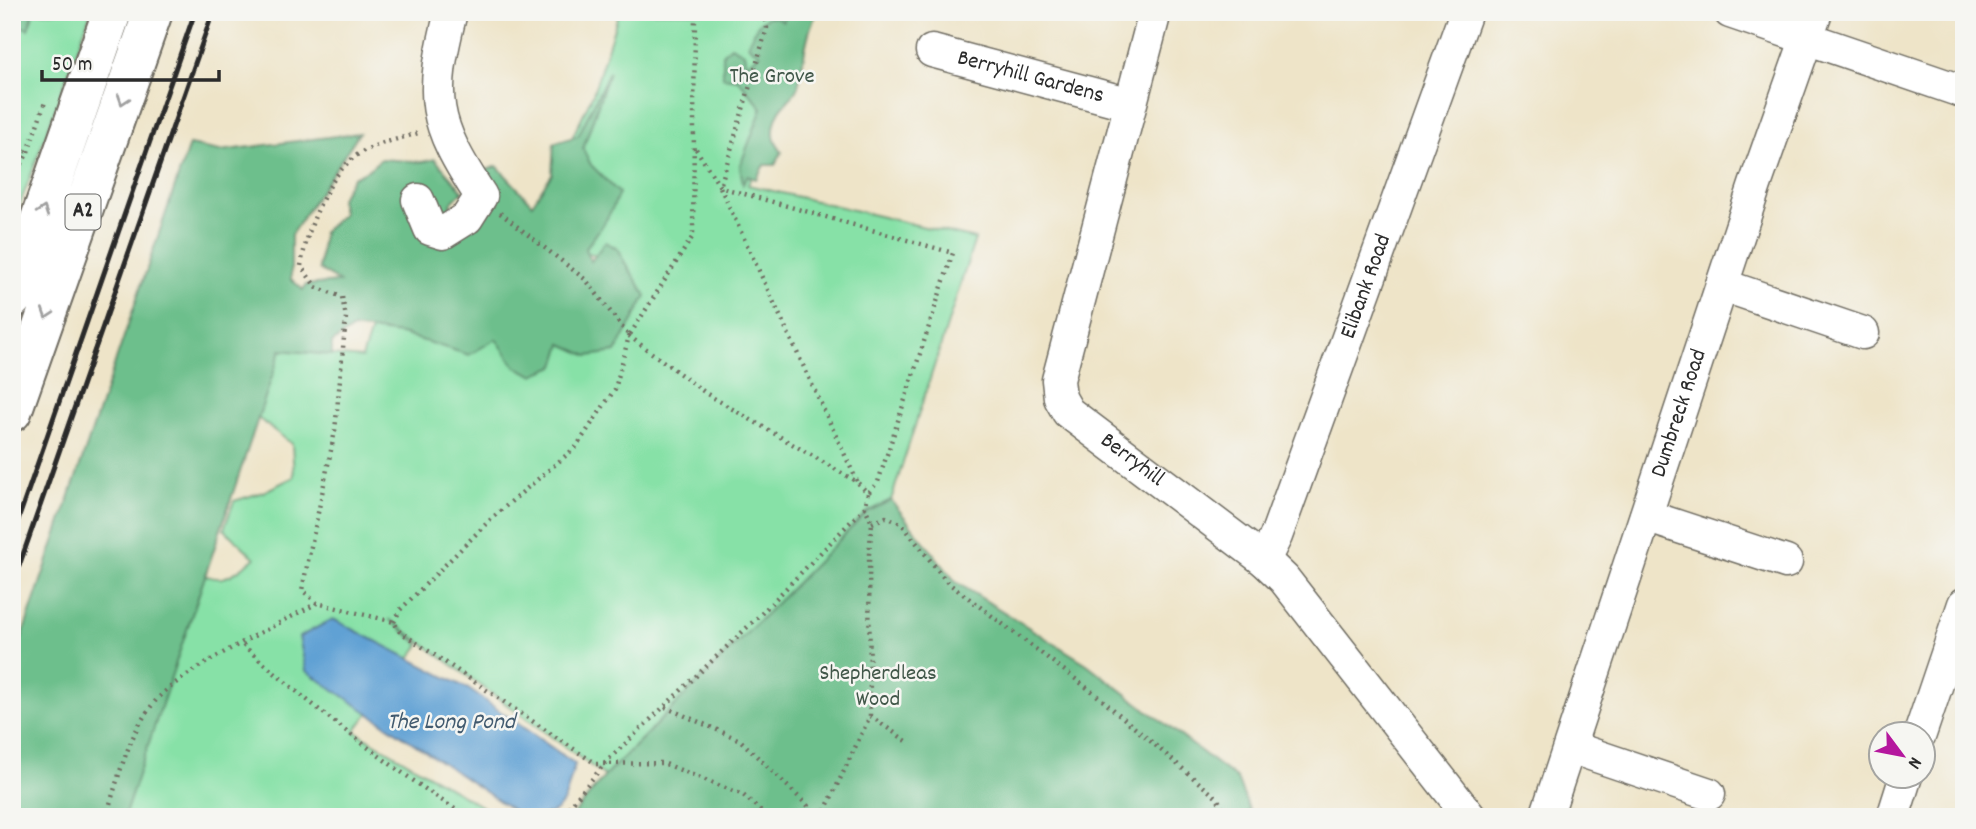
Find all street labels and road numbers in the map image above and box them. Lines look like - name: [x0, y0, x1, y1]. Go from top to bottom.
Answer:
- street label: Berryhill Gardens: [953, 42, 1108, 113]
- road number: A2: [66, 194, 100, 230]
- street label: Elibank Road: [1332, 230, 1401, 344]
- street label: Dumbreck Road: [1643, 345, 1716, 482]
- street label: Berryhill: [1093, 425, 1172, 496]

